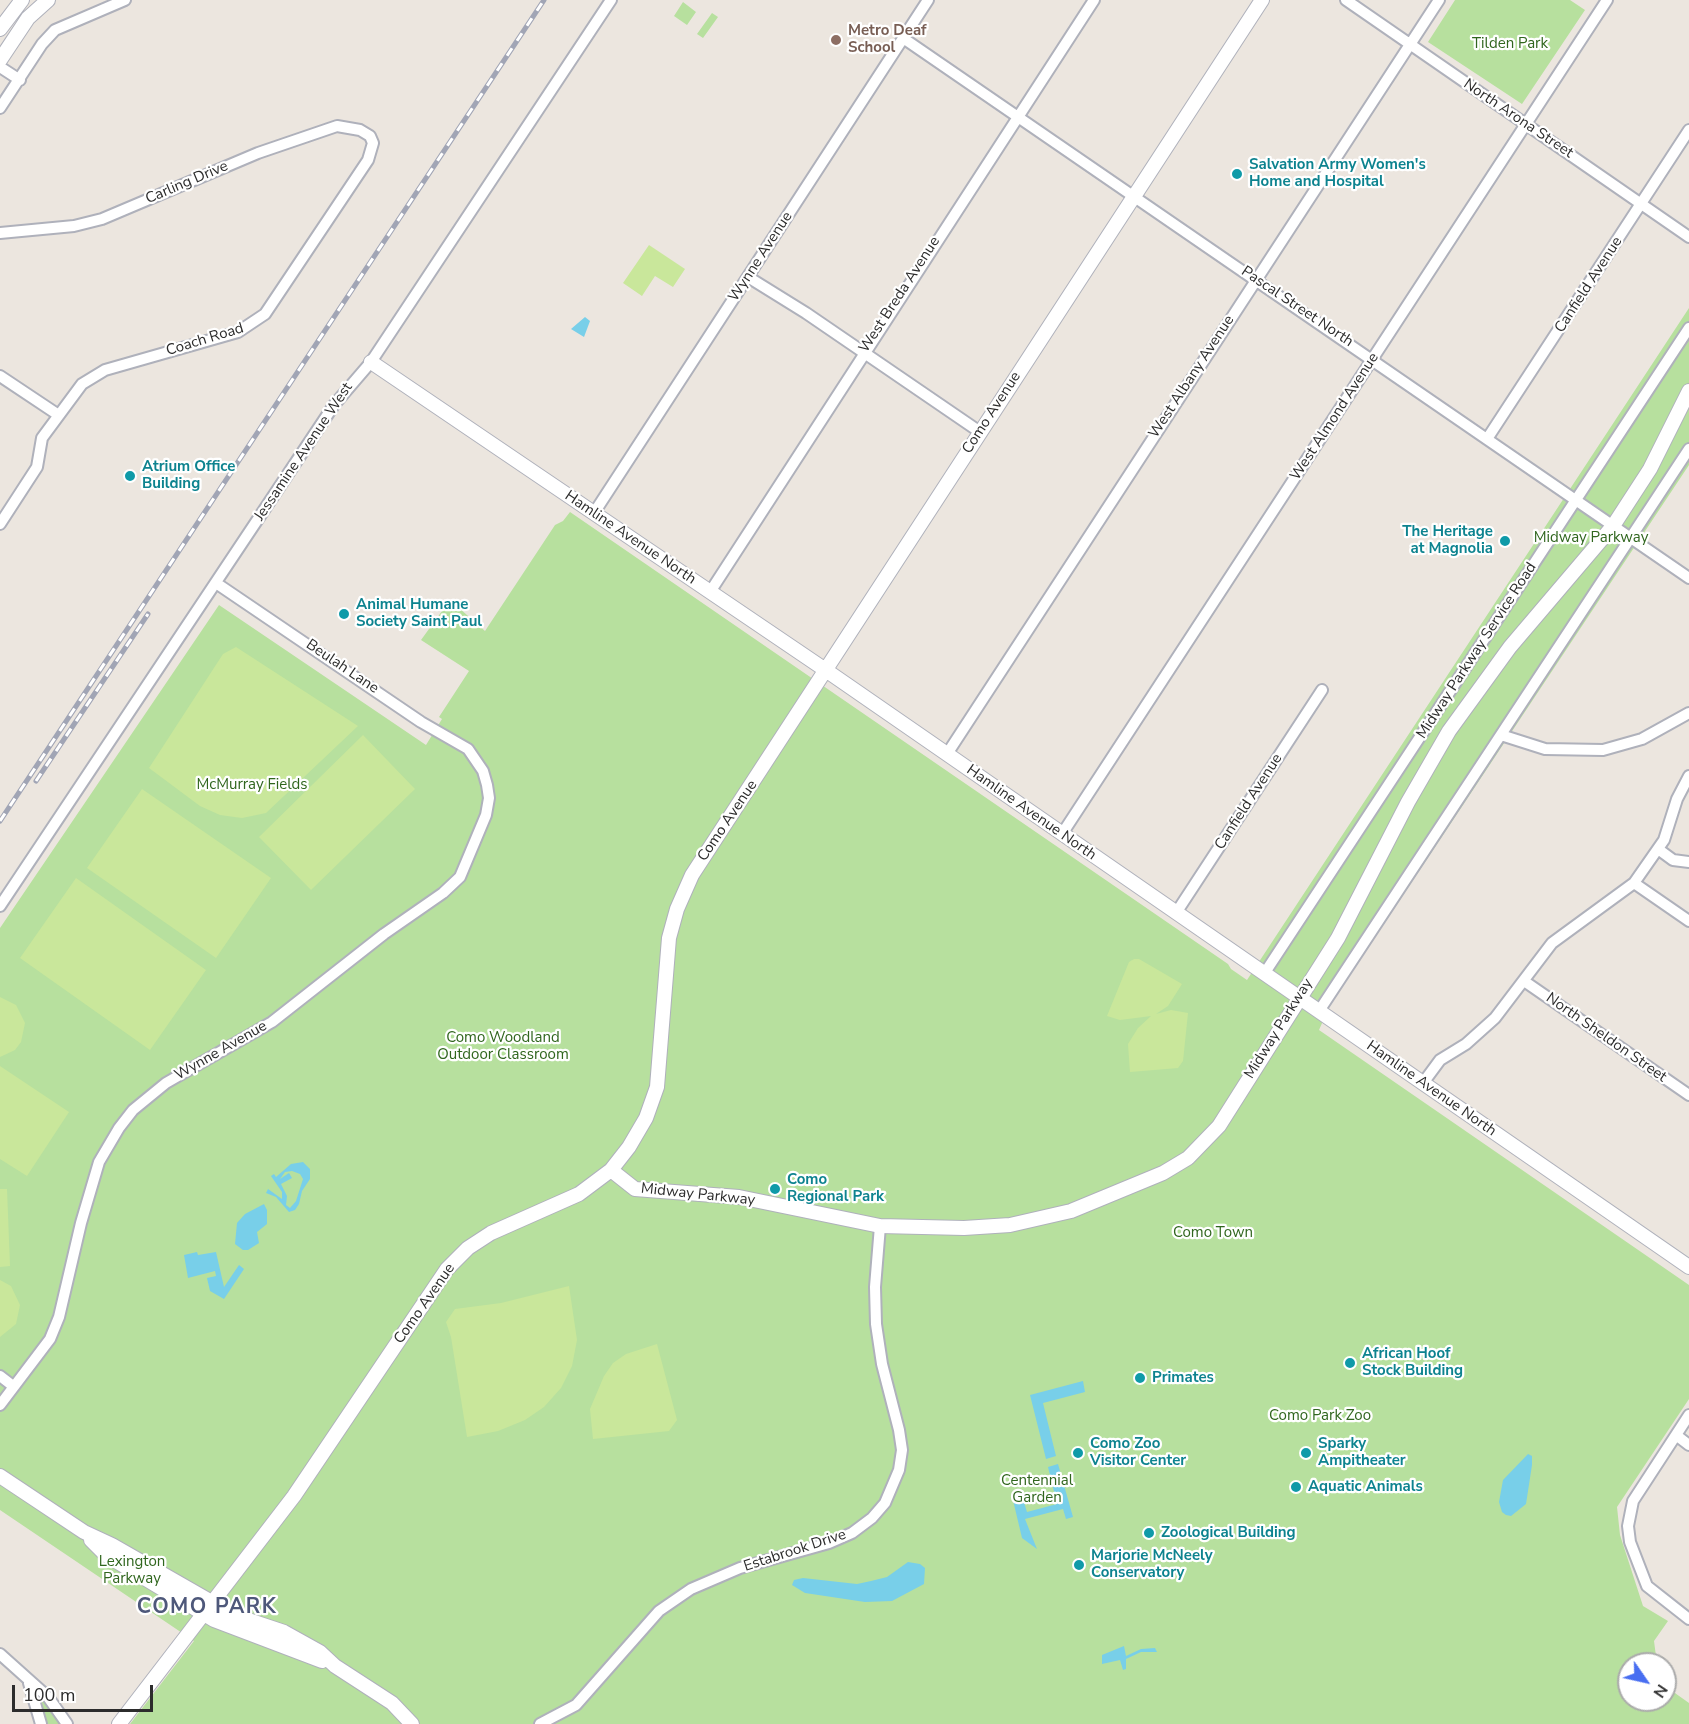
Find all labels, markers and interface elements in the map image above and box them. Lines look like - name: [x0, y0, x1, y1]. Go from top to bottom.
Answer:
- place label: Metro Deaf School: [848, 22, 927, 57]
- marker: Metro Deaf School: [829, 33, 843, 47]
- park label: Tilden Park: [1472, 35, 1548, 53]
- street label: North Arona Street: [1460, 76, 1576, 162]
- place label: Salvation Army Women's Home and Hospital: [1249, 156, 1426, 191]
- street label: Carling Drive: [143, 158, 231, 208]
- marker: Salvation Army Women's Home and Hospital: [1230, 167, 1244, 181]
- street label: Wynne Avenue: [725, 209, 797, 305]
- street label: West Breda Avenue: [856, 234, 944, 356]
- street label: Canfield Avenue: [1551, 234, 1627, 336]
- street label: Pascal Street North: [1238, 263, 1356, 351]
- street label: West Albany Avenue: [1146, 312, 1238, 442]
- street label: Coach Road: [164, 320, 246, 360]
- street label: West Almond Avenue: [1287, 350, 1383, 484]
- street label: Como Avenue: [959, 369, 1025, 457]
- street label: Jessamine Avenue West: [251, 379, 357, 525]
- place label: Atrium Office Building: [142, 458, 235, 493]
- marker: Atrium Office Building: [123, 469, 137, 483]
- street label: Hamline Avenue North: [561, 487, 699, 589]
- place label: The Heritage at Magnolia: [1402, 523, 1493, 558]
- park label: Midway Parkway: [1534, 529, 1648, 547]
- marker: The Heritage at Magnolia: [1498, 534, 1512, 548]
- street label: Midway Parkway Service Road: [1413, 560, 1541, 742]
- place label: Animal Humane Society Saint Paul: [356, 596, 482, 631]
- marker: Animal Humane Society Saint Paul: [337, 607, 351, 621]
- street label: Beulah Lane: [302, 636, 382, 698]
- street label: Canfield Avenue: [1211, 751, 1287, 853]
- street label: Hamline Avenue North: [963, 761, 1099, 865]
- park label: McMurray Fields: [196, 776, 308, 794]
- street label: Como Avenue: [694, 777, 762, 865]
- street label: Midway Parkway: [1241, 976, 1317, 1082]
- street label: North Sheldon Street: [1542, 990, 1670, 1086]
- street label: Wynne Avenue: [172, 1017, 270, 1085]
- park label: Como Woodland Outdoor Classroom: [437, 1029, 569, 1064]
- street label: Hamline Avenue North: [1363, 1037, 1499, 1141]
- place label: Como Regional Park: [787, 1171, 884, 1206]
- street label: Midway Parkway: [640, 1180, 756, 1210]
- marker: Como Regional Park: [768, 1182, 782, 1196]
- park label: Como Town: [1173, 1224, 1253, 1242]
- street label: Como Avenue: [391, 1260, 459, 1348]
- place label: African Hoof Stock Building: [1362, 1345, 1463, 1380]
- marker: African Hoof Stock Building: [1343, 1356, 1357, 1370]
- place label: Primates: [1152, 1369, 1214, 1387]
- marker: Primates: [1133, 1371, 1147, 1385]
- park label: Como Park Zoo: [1269, 1407, 1371, 1425]
- place label: Como Zoo Visitor Center: [1090, 1435, 1186, 1470]
- place label: Sparky Ampitheater: [1318, 1435, 1406, 1470]
- marker: Como Zoo Visitor Center: [1071, 1446, 1085, 1460]
- marker: Sparky Ampitheater: [1299, 1446, 1313, 1460]
- park label: Centennial Garden: [1001, 1472, 1073, 1507]
- place label: Aquatic Animals: [1308, 1478, 1423, 1496]
- marker: Aquatic Animals: [1289, 1480, 1303, 1494]
- place label: Zoological Building: [1161, 1524, 1296, 1542]
- street label: Estabrook Drive: [742, 1526, 848, 1576]
- marker: Zoological Building: [1142, 1526, 1156, 1540]
- place label: Marjorie McNeely Conservatory: [1091, 1547, 1213, 1582]
- park label: Lexington Parkway: [99, 1553, 165, 1588]
- marker: Marjorie McNeely Conservatory: [1072, 1558, 1086, 1572]
- district label: COMO PARK: [137, 1595, 277, 1621]
- north arrow: [1617, 1652, 1677, 1712]
- scale bar: [15, 1673, 156, 1711]
- text: N: [1648, 1680, 1673, 1702]
- text: 100 m: [23, 1683, 75, 1707]

